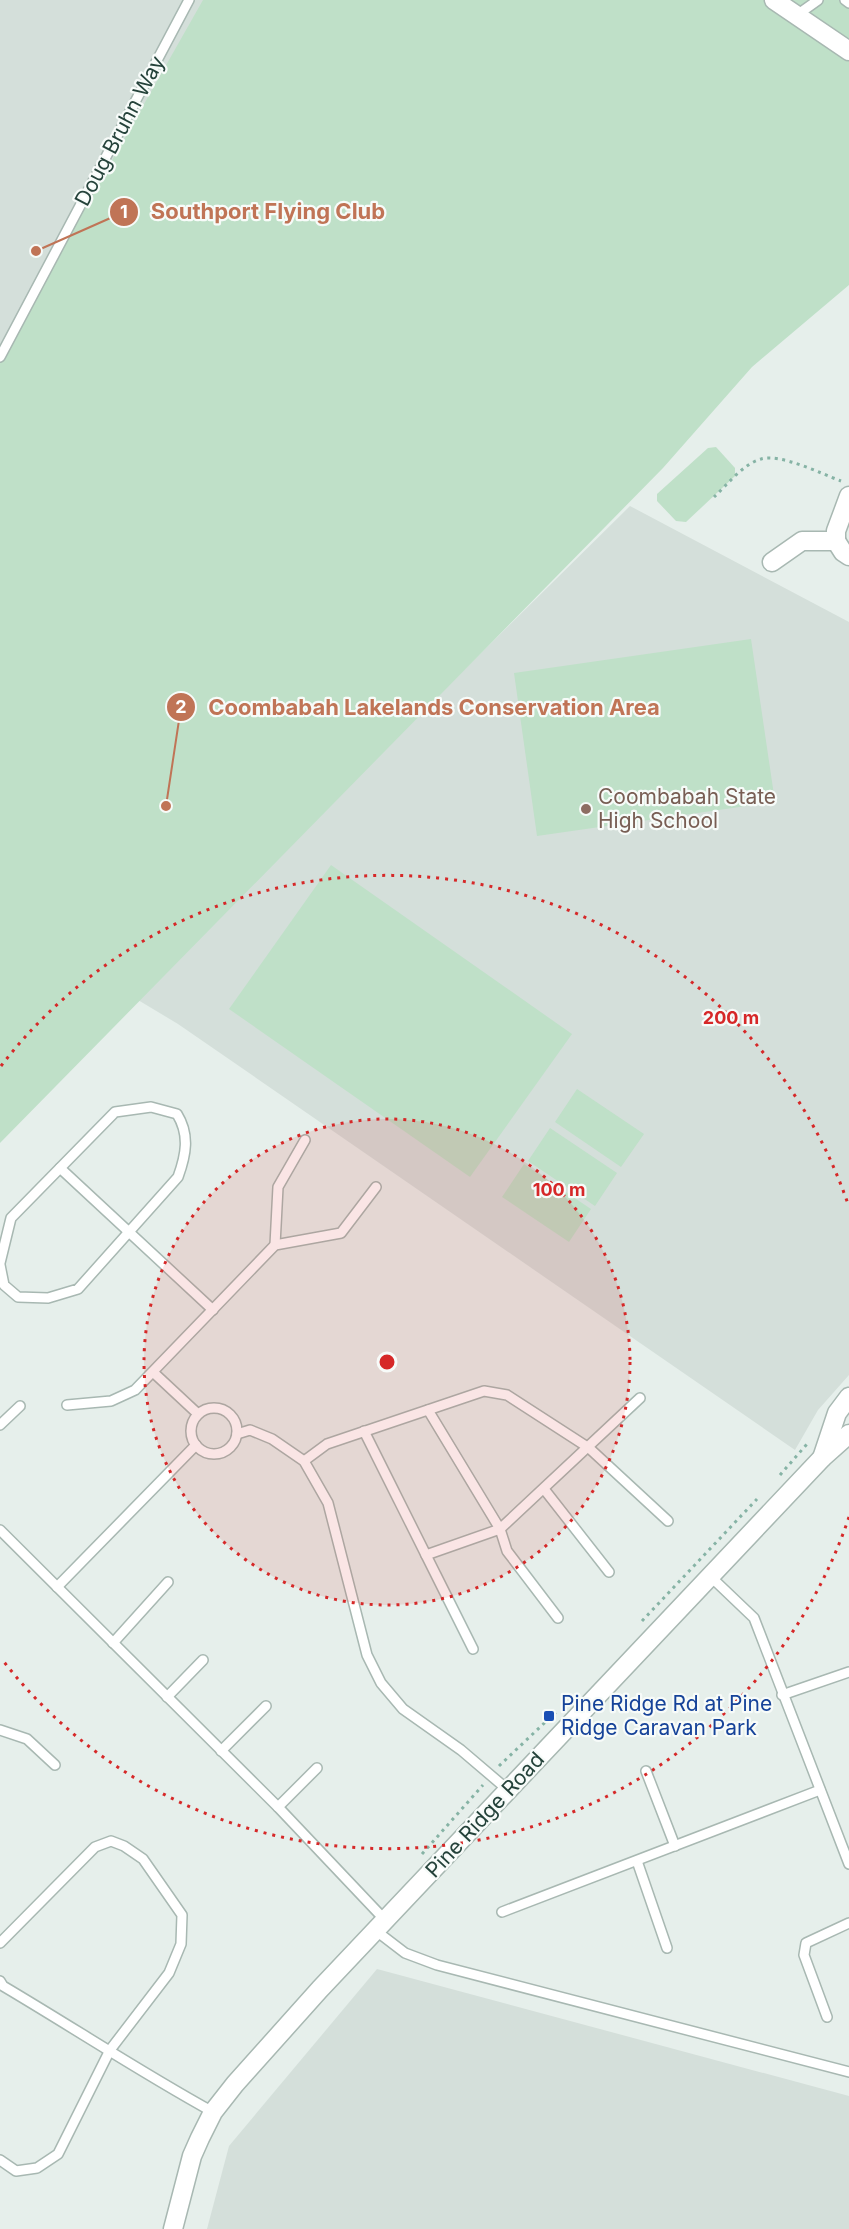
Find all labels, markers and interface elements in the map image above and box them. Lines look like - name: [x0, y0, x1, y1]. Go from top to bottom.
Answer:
- street label: Doug Bruhn Way: [69, 51, 170, 210]
- callout: Southport Flying Club: [109, 192, 397, 232]
- text: Southport Flying Club: [151, 198, 385, 224]
- text: 1: [120, 201, 128, 222]
- callout: Coombabah Lakelands Conservation Area: [166, 687, 672, 727]
- text: Coombabah Lakelands Conservation Area: [208, 694, 660, 720]
- text: 2: [175, 696, 187, 717]
- place label: Coombabah State High School: [598, 784, 776, 833]
- marker: Coombabah State High School: [579, 802, 593, 816]
- text: 200 m: [703, 1007, 759, 1028]
- text: 100 m: [533, 1179, 585, 1200]
- centre of rings: [377, 1352, 397, 1372]
- place label: Pine Ridge Rd at Pine Ridge Caravan Park: [561, 1691, 772, 1740]
- marker: Pine Ridge Rd at Pine Ridge Caravan Park: [542, 1709, 556, 1723]
- street label: Pine Ridge Road: [420, 1747, 549, 1882]

